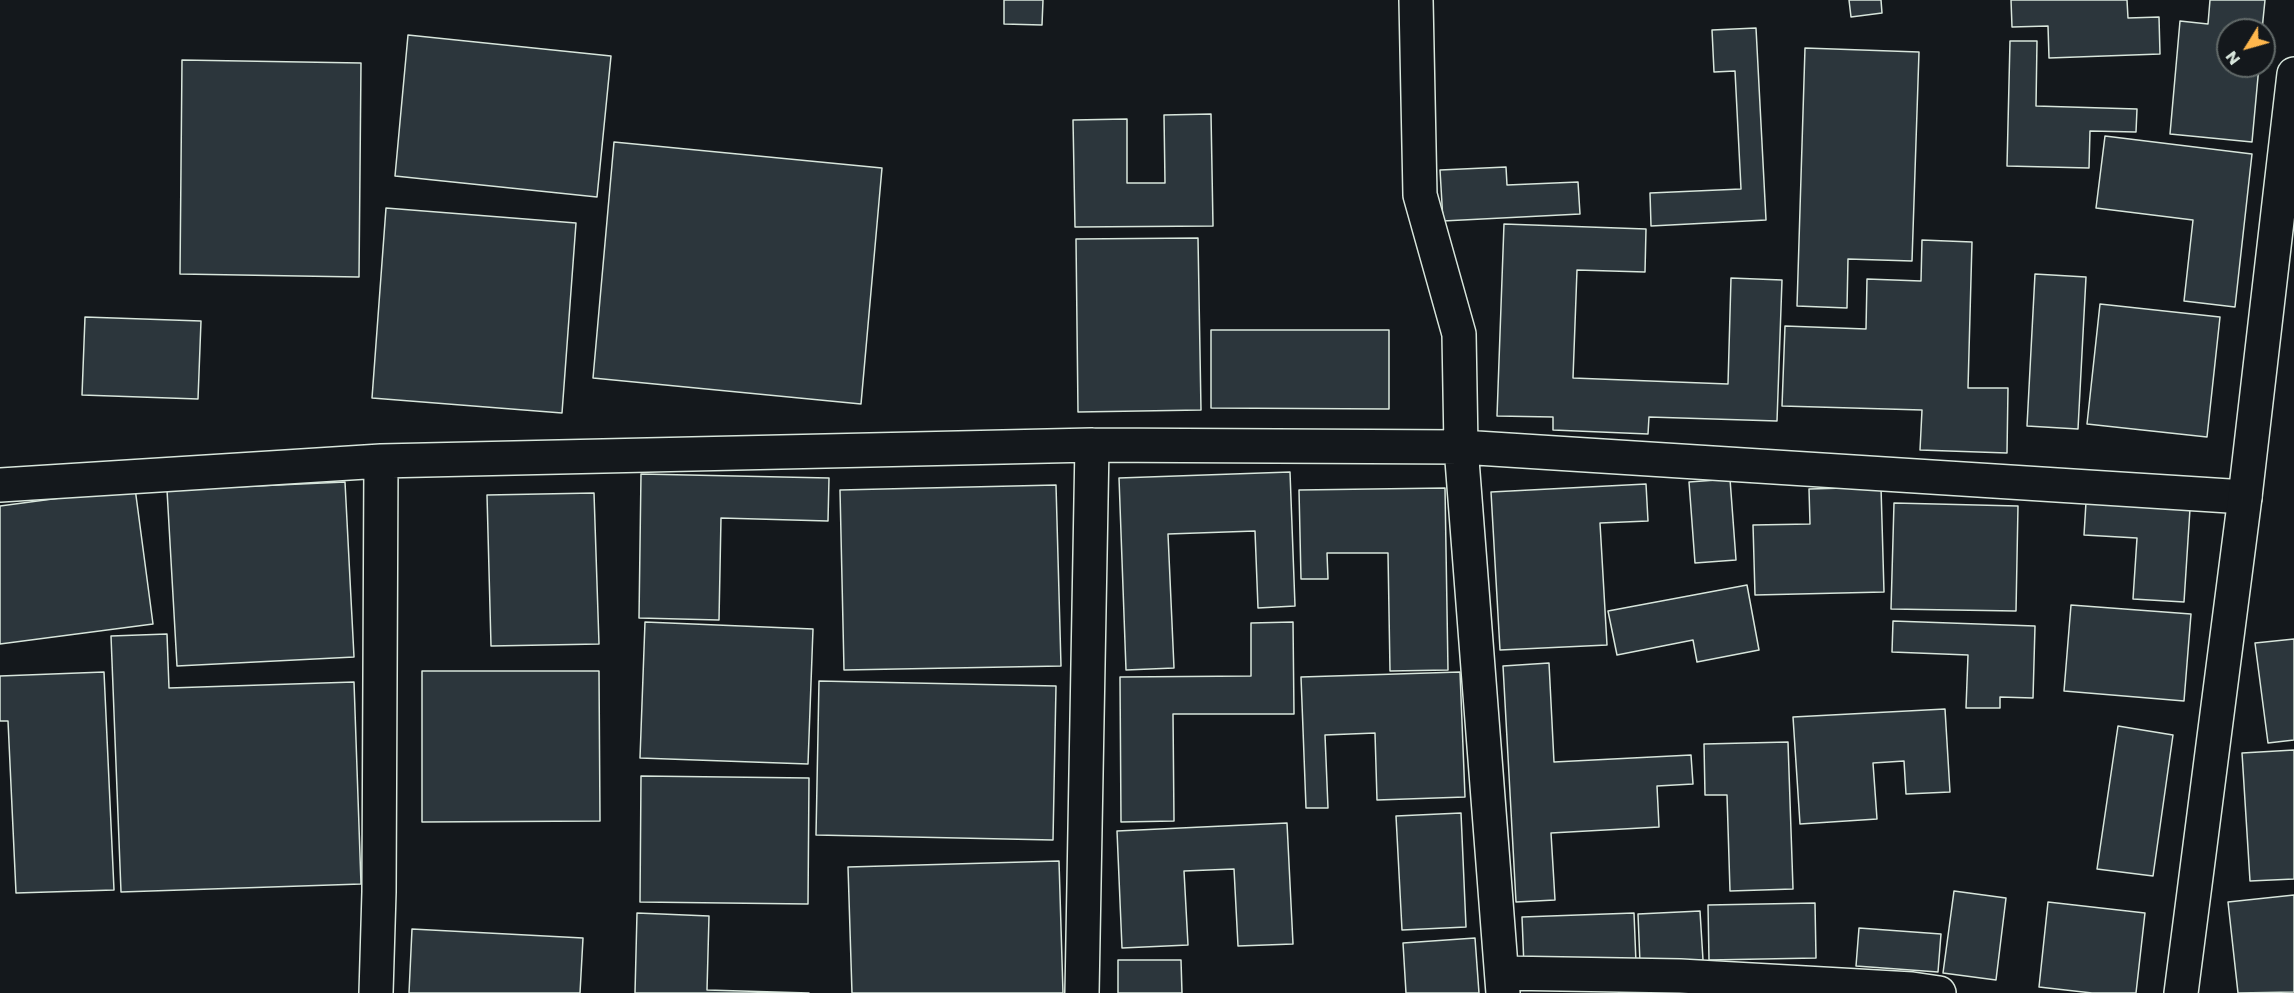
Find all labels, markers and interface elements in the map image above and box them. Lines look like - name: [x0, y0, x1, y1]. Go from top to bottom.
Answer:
- north arrow: [2216, 18, 2276, 78]
- text: N: [2220, 46, 2246, 70]

